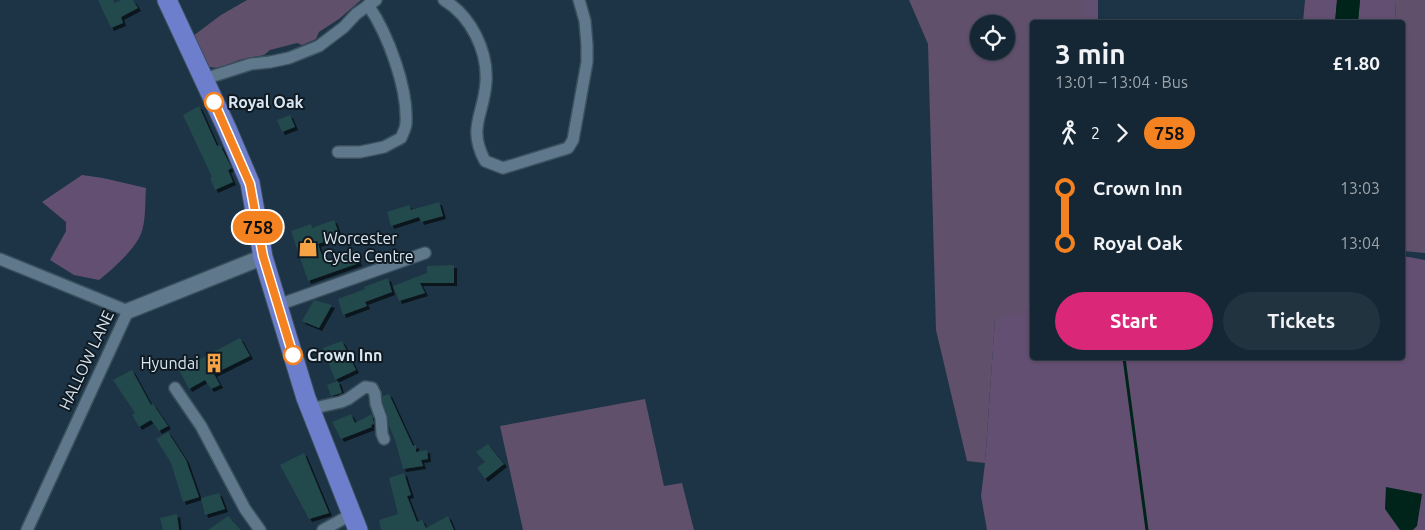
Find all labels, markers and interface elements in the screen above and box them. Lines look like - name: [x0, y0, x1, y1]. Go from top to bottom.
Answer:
- map controls: [970, 15, 1015, 60]
- button: locate: [970, 15, 1015, 60]
- text: 3 min: [1055, 38, 1126, 69]
- text: £1.80: [1332, 52, 1380, 74]
- text: 13:01 – 13:04 · Bus: [1055, 73, 1188, 91]
- marker: Royal Oak: [204, 92, 224, 112]
- place label: Royal Oak: [228, 93, 304, 111]
- icon: walk: [1055, 119, 1083, 147]
- icon: forward: [1108, 119, 1136, 147]
- text: 758: [1154, 123, 1185, 143]
- text: 2: [1091, 124, 1100, 142]
- text: Crown Inn: [1093, 177, 1183, 199]
- text: 13:03: [1340, 179, 1380, 197]
- line badge: 758: [229, 211, 287, 243]
- text: 758: [243, 217, 273, 237]
- place label: Worcester Cycle Centre: [323, 229, 414, 265]
- text: Royal Oak: [1093, 232, 1183, 254]
- text: 13:04: [1340, 234, 1380, 252]
- shop icon: Worcester Cycle Centre: [297, 236, 319, 258]
- button: Start: [1055, 292, 1213, 350]
- button: Tickets: [1223, 292, 1380, 350]
- street label: HALLOW LANE: [55, 307, 117, 413]
- marker: Crown Inn: [283, 345, 303, 365]
- place label: Crown Inn: [307, 346, 382, 364]
- building icon: Hyundai: [203, 352, 225, 374]
- place label: Hyundai: [140, 354, 199, 372]

